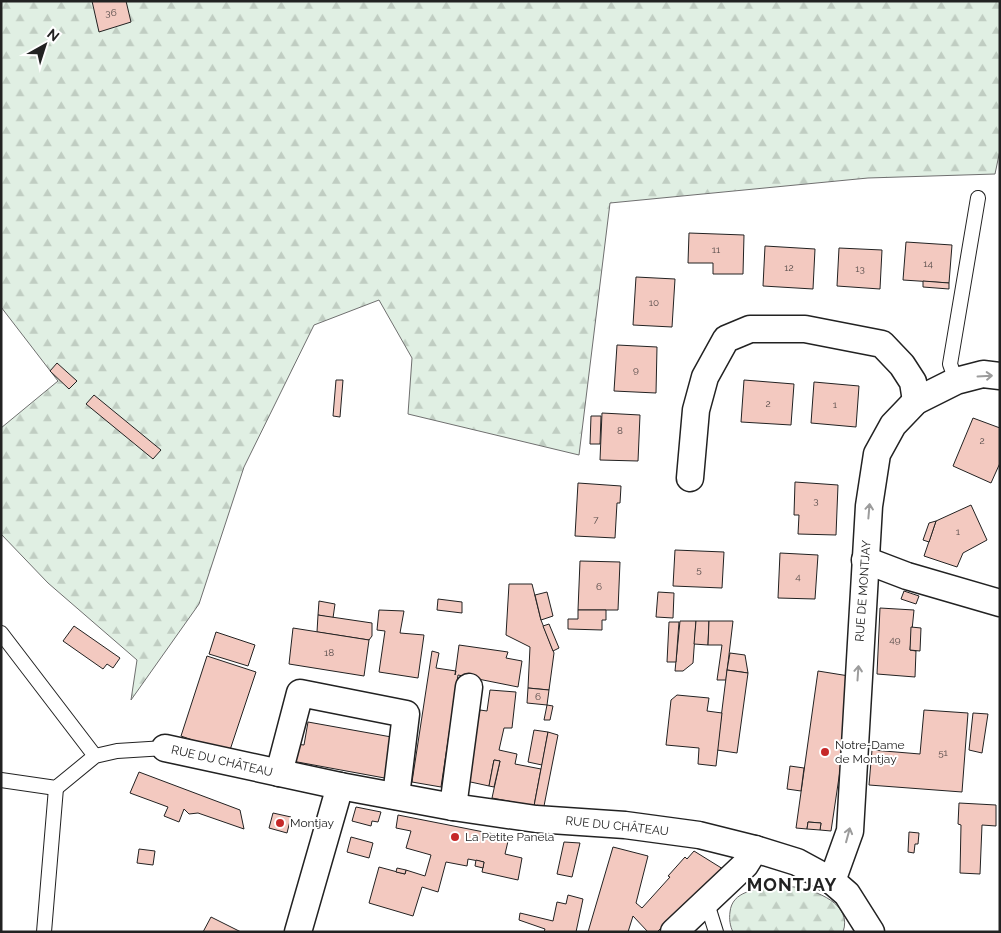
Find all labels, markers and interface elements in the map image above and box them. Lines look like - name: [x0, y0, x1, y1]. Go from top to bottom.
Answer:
- house number: 36: [105, 7, 117, 18]
- north arrow: [20, 20, 70, 70]
- text: N: [44, 25, 62, 44]
- house number: 11: [712, 244, 721, 255]
- house number: 14: [923, 258, 933, 269]
- house number: 12: [784, 262, 794, 273]
- house number: 13: [855, 263, 865, 274]
- house number: 10: [649, 297, 659, 308]
- house number: 9: [633, 364, 639, 375]
- one-way arrow: [976, 371, 992, 380]
- house number: 2: [765, 398, 771, 409]
- house number: 1: [833, 399, 838, 410]
- house number: 8: [617, 425, 623, 436]
- house number: 2: [979, 435, 985, 446]
- house number: 3: [813, 495, 819, 506]
- one-way arrow: [864, 503, 873, 519]
- house number: 7: [593, 514, 599, 525]
- house number: 1: [956, 526, 961, 537]
- street label: RUE DE MONTJAY: [852, 540, 874, 642]
- house number: 5: [696, 564, 702, 575]
- house number: 4: [795, 571, 801, 582]
- house number: 6: [596, 581, 602, 592]
- house number: 49: [889, 634, 901, 645]
- house number: 18: [324, 647, 334, 658]
- one-way arrow: [854, 665, 863, 681]
- house number: 6: [535, 691, 541, 702]
- place label: Notre-Dame de Montjay: [835, 738, 905, 766]
- street label: RUE DU CHÂTEAU: [170, 743, 274, 779]
- marker: Notre-Dame de Montjay: [819, 746, 831, 758]
- house number: 51: [938, 747, 949, 758]
- street label: RUE DU CHÂTEAU: [565, 814, 669, 838]
- place label: Montjay: [290, 816, 335, 830]
- marker: Montjay: [274, 817, 286, 829]
- one-way arrow: [843, 827, 853, 843]
- place label: La Petite Panela: [465, 830, 554, 844]
- marker: La Petite Panela: [449, 831, 461, 843]
- district label: MONTJAY: [747, 874, 837, 895]

